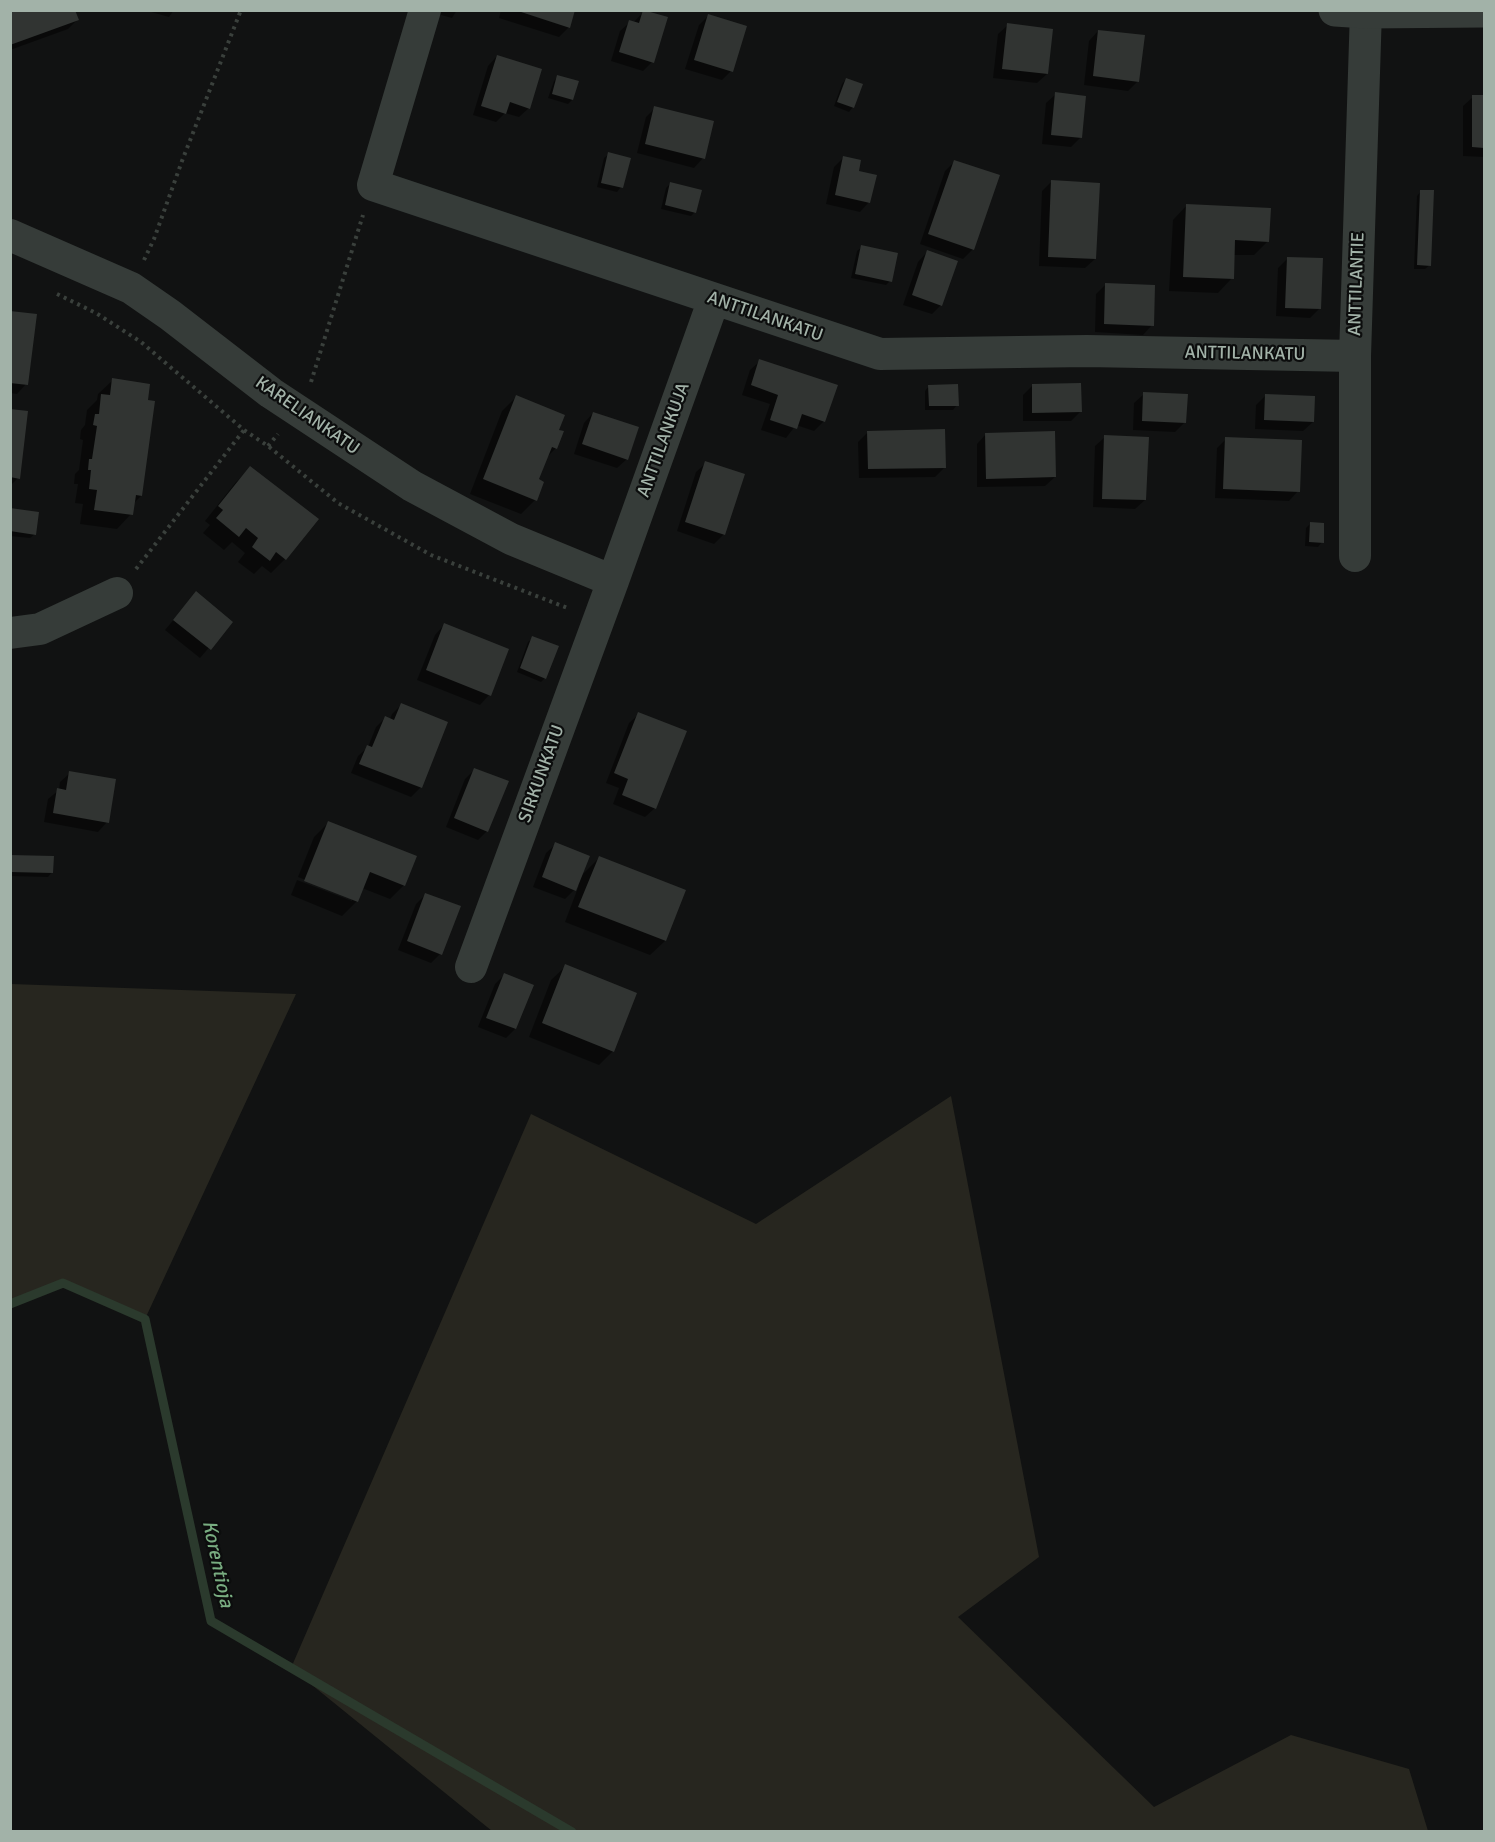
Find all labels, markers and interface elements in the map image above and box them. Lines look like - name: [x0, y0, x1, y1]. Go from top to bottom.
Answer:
- street label: ANTTILANTIE: [1344, 232, 1370, 336]
- street label: ANTTILANKATU: [704, 287, 826, 347]
- street label: ANTTILANKATU: [1184, 342, 1306, 366]
- street label: KARELIANKATU: [251, 372, 363, 460]
- street label: ANTTILANKUJA: [633, 380, 695, 500]
- street label: SIRKUNKATU: [514, 722, 570, 826]
- water label: Korentioja: [196, 1518, 238, 1610]

